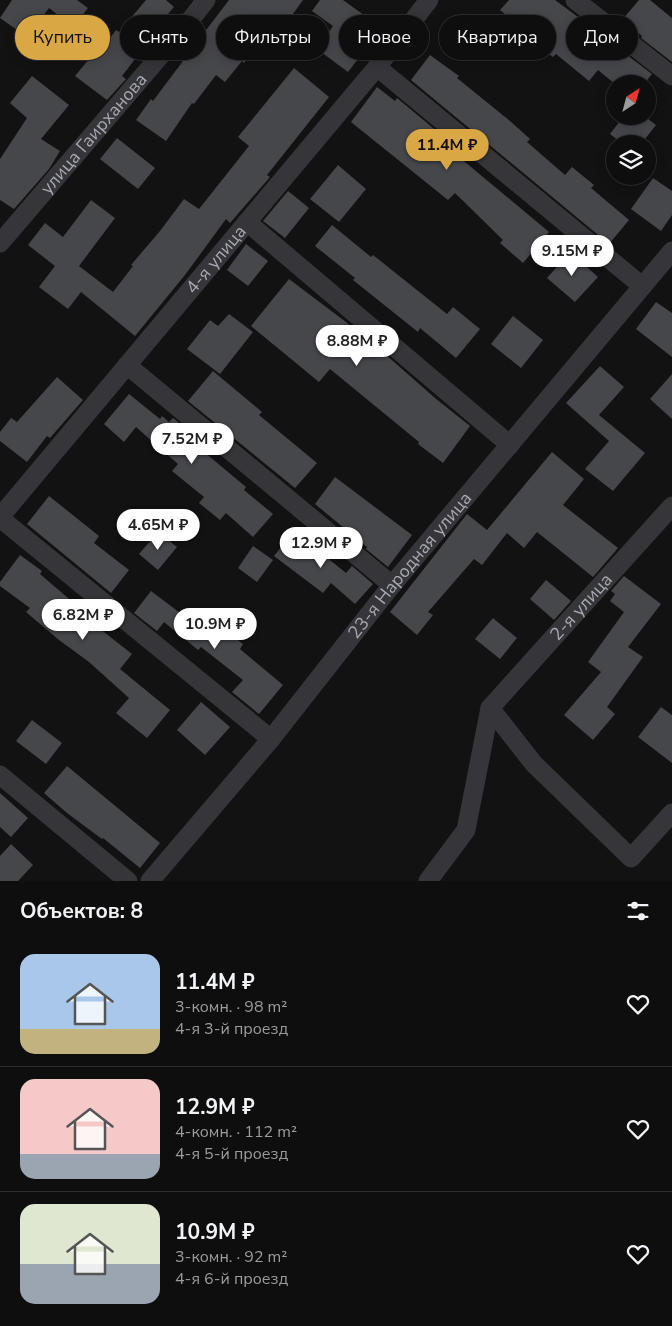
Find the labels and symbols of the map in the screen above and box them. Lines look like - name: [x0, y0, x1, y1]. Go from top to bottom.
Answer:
- street label: улица Гаирханова: [35, 68, 152, 199]
- north arrow: [606, 75, 656, 125]
- pin: 11.4M ₽: [401, 128, 493, 171]
- street label: 4-я улица: [180, 220, 252, 299]
- pin: 9.15M ₽: [526, 234, 618, 277]
- pin: 8.88M ₽: [311, 324, 403, 367]
- pin: 7.52M ₽: [146, 422, 238, 465]
- street label: 23-я Народная улица: [342, 487, 477, 644]
- pin: 4.65M ₽: [112, 508, 204, 551]
- pin: 12.9M ₽: [275, 526, 367, 569]
- street label: 2-я улица: [544, 568, 618, 646]
- pin: 6.82M ₽: [37, 598, 129, 641]
- pin: 10.9M ₽: [169, 608, 261, 650]

